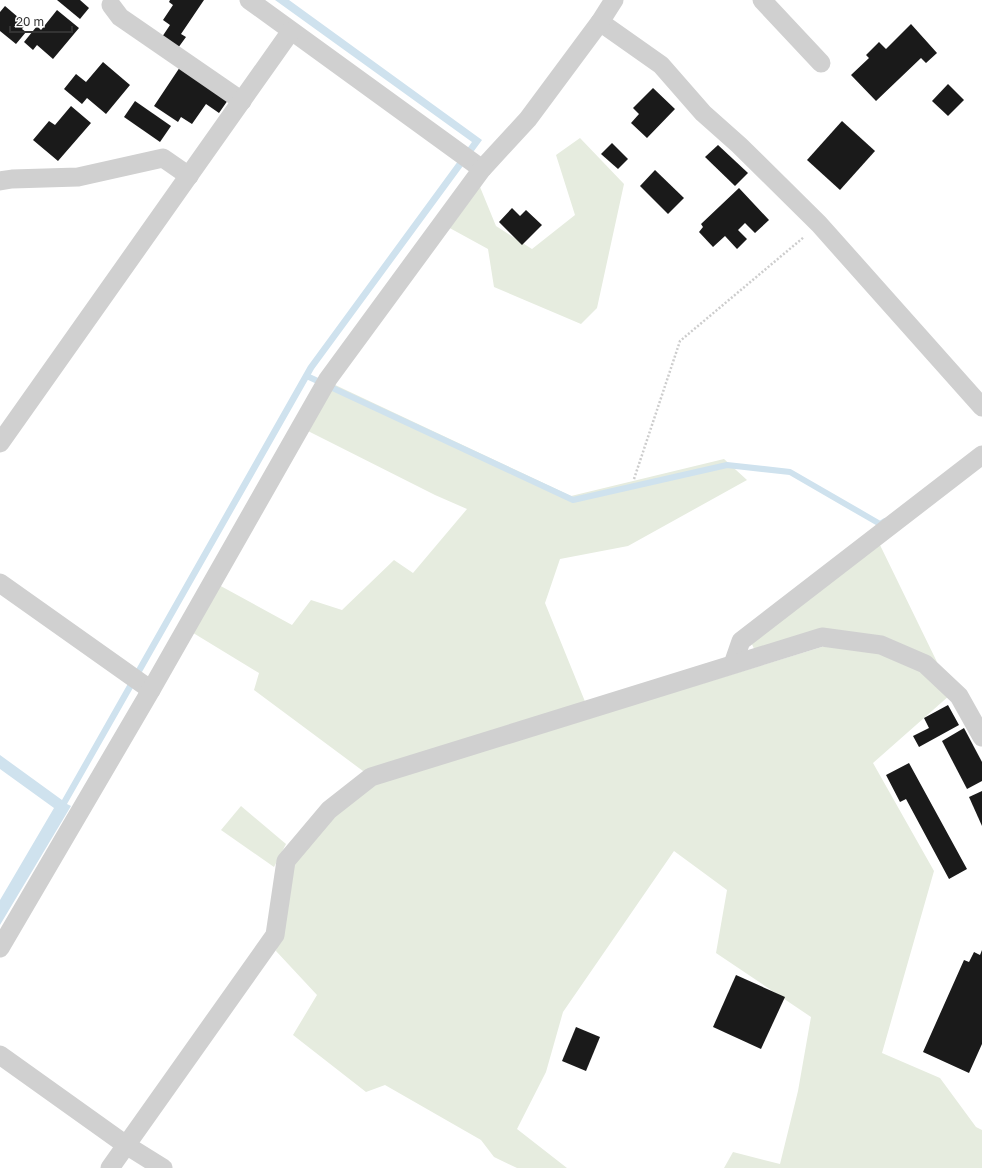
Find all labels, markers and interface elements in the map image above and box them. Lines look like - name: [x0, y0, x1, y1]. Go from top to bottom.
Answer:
- scale bar: [10, 8, 72, 34]
- text: 20 m: [16, 14, 44, 29]

